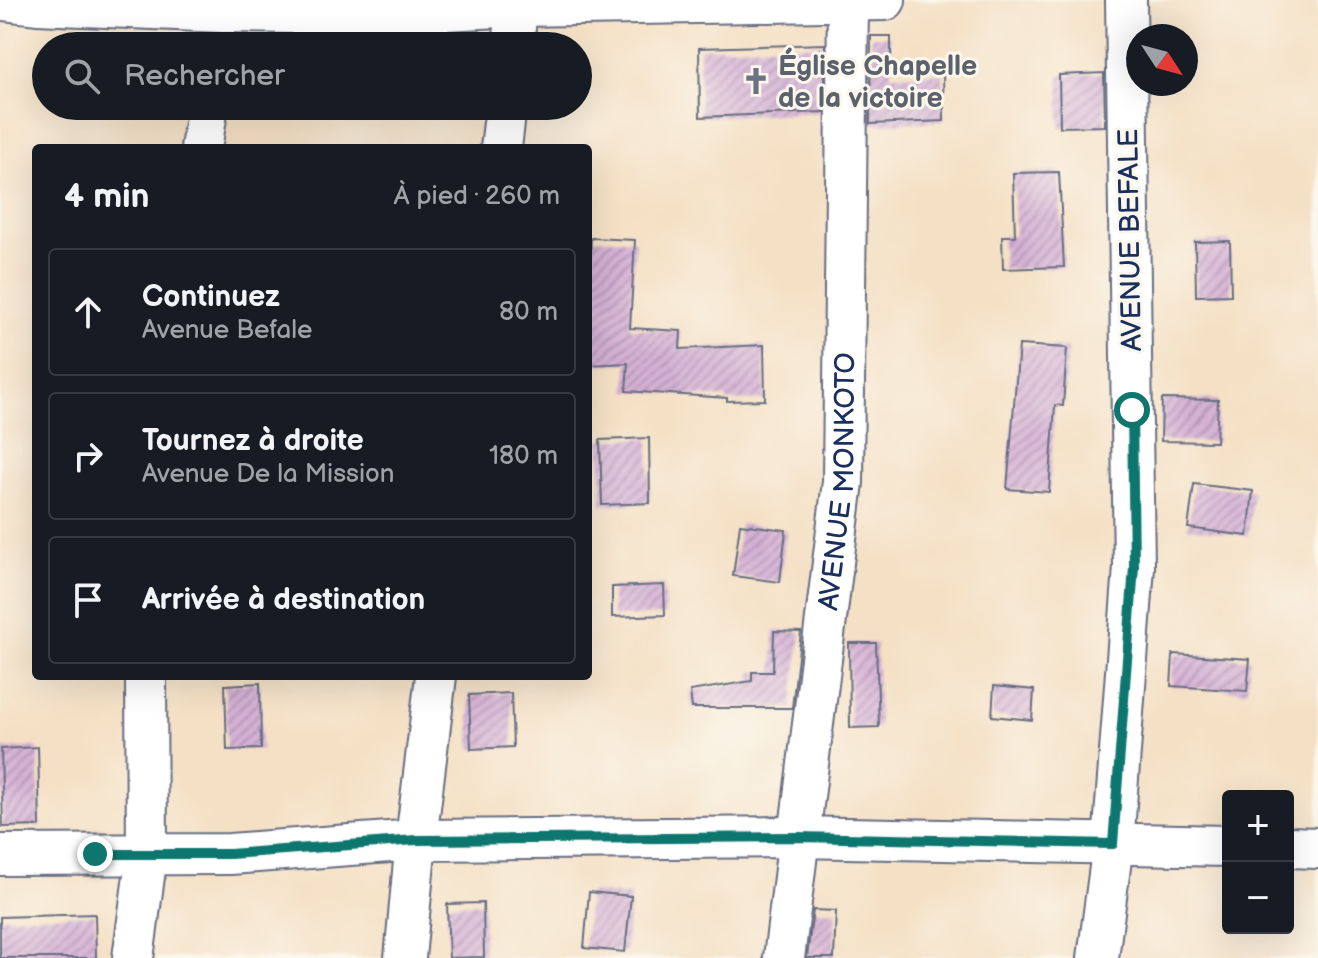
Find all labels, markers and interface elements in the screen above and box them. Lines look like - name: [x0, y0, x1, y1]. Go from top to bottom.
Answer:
- north arrow: [1126, 24, 1198, 96]
- search box: [32, 32, 592, 120]
- place label: Église Chapelle de la victoire: [778, 47, 977, 115]
- icon: search: [60, 54, 104, 98]
- text: Rechercher: [124, 58, 285, 94]
- church icon: Église Chapelle de la victoire: [741, 66, 771, 96]
- street label: AVENUE BEFALE: [1112, 128, 1149, 352]
- text: 4 min: [64, 176, 150, 217]
- text: À pied · 260 m: [394, 181, 560, 212]
- text: Continuez: [142, 279, 280, 315]
- icon: ahead: [66, 290, 110, 334]
- text: 80 m: [499, 297, 558, 328]
- text: Avenue Befale: [142, 315, 312, 346]
- street label: AVENUE MONKOTO: [812, 352, 862, 612]
- route start: [1114, 392, 1150, 428]
- text: Tournez à droite: [142, 423, 364, 459]
- icon: right: [66, 434, 110, 478]
- text: 180 m: [489, 441, 558, 472]
- text: Avenue De la Mission: [142, 459, 394, 490]
- icon: arrive: [66, 578, 110, 622]
- text: Arrivée à destination: [142, 582, 425, 618]
- map controls: [1222, 790, 1294, 934]
- button: +: [1222, 790, 1294, 862]
- route end: [77, 836, 113, 872]
- button: −: [1222, 862, 1294, 934]

